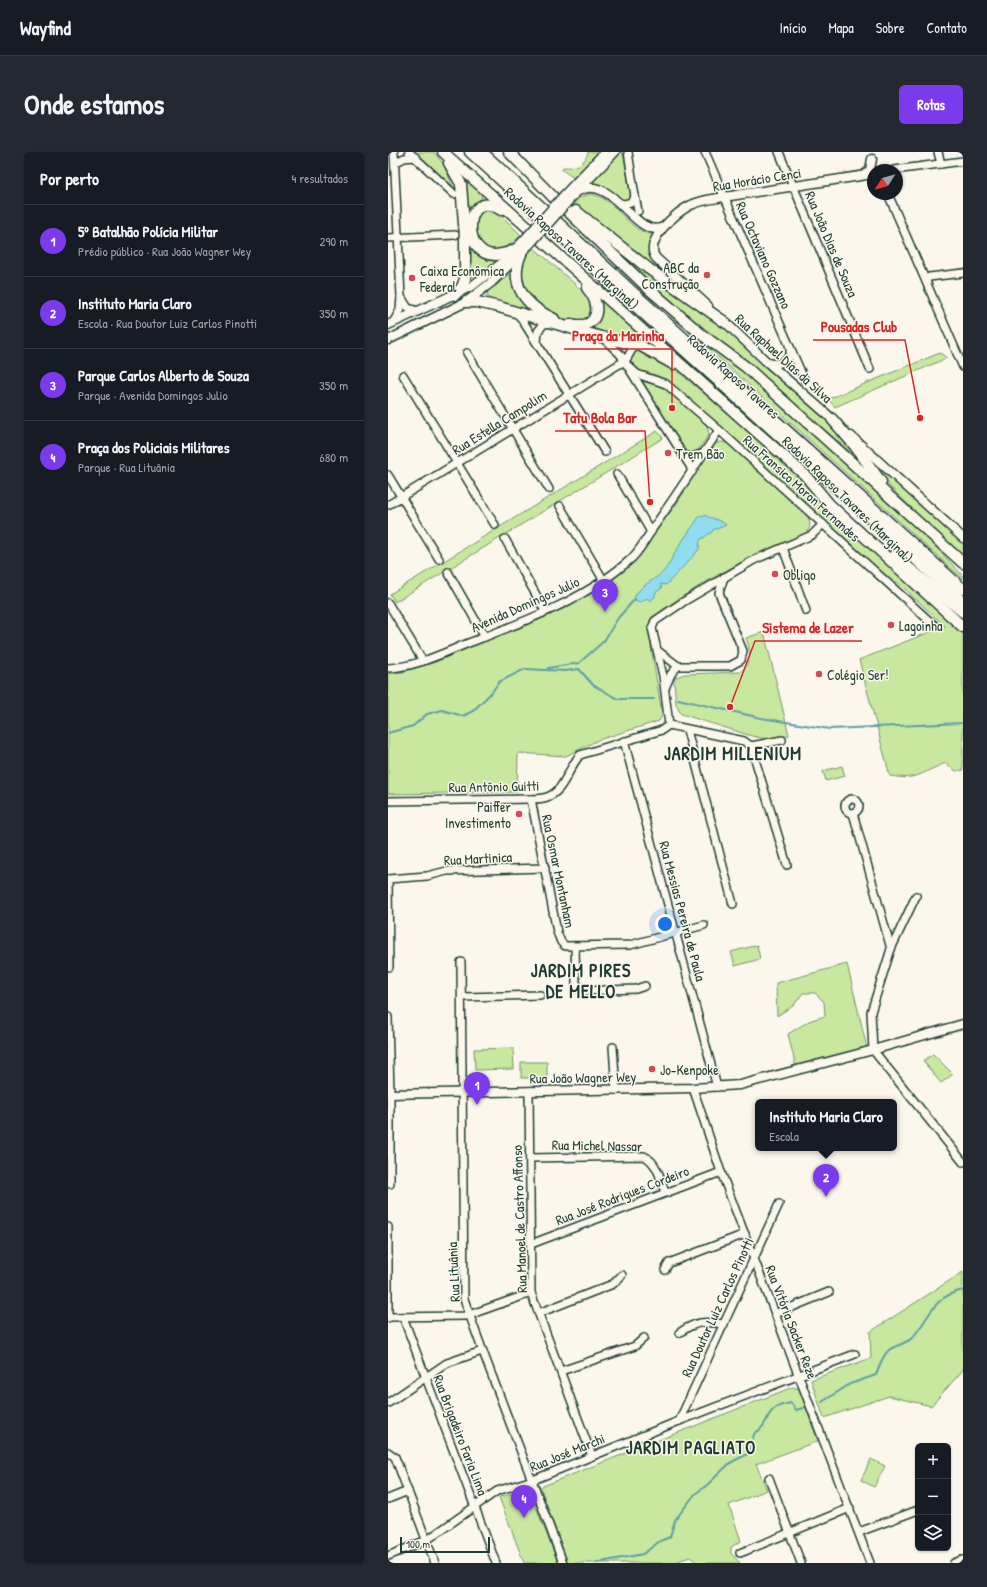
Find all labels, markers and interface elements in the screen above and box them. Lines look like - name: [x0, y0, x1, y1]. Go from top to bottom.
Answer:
- text: Wayfind: [20, 15, 71, 41]
- text: Início: [780, 18, 806, 37]
- text: Mapa: [828, 18, 854, 37]
- text: Sobre: [876, 18, 905, 37]
- text: Contato: [927, 18, 967, 37]
- text: Onde estamos: [24, 85, 164, 123]
- button: Rotas: [899, 85, 963, 124]
- street label: Rua Horácio Cenci: [711, 163, 803, 195]
- north arrow: [867, 164, 903, 200]
- text: Por perto: [40, 167, 99, 190]
- text: 4 resultados: [291, 169, 348, 187]
- street label: Rodovia Raposo Tavares (Marginal): [500, 182, 643, 314]
- street label: Rua João Dias de Souza: [801, 188, 863, 300]
- street label: Rua Octaviano Gozzano: [732, 198, 796, 312]
- text: 5º Batalhão Polícia Militar: [78, 221, 218, 242]
- text: 1: [51, 232, 55, 250]
- text: 290 m: [319, 232, 348, 250]
- text: Prédio público · Rua João Wagner Wey: [78, 242, 251, 260]
- place label: ABC da Construção: [642, 258, 700, 293]
- place label: Caixa Econômica Federal: [419, 261, 505, 296]
- marker: ABC da Construção: [702, 270, 712, 280]
- marker: Caixa Econômica Federal: [407, 273, 417, 283]
- text: Instituto Maria Claro: [78, 293, 192, 314]
- text: 2: [50, 304, 56, 322]
- text: 350 m: [319, 304, 348, 322]
- street label: Rua Raphael Dias da Silva: [731, 309, 837, 408]
- callout: Pousadas Club: [813, 313, 905, 340]
- text: Escola · Rua Doutor Luiz Carlos Pinotti: [78, 314, 257, 332]
- text: Pousadas Club: [821, 316, 897, 337]
- callout: Praça da Marinha: [564, 322, 672, 349]
- text: Praça da Marinha: [572, 325, 664, 346]
- street label: Rodovia Raposo Tavares: [683, 330, 784, 423]
- text: Parque Carlos Alberto de Souza: [78, 365, 249, 386]
- text: 3: [50, 376, 56, 394]
- text: 350 m: [319, 376, 348, 394]
- street label: Rua Estella Campolim: [448, 385, 550, 460]
- text: Parque · Avenida Domingos Julio: [78, 386, 228, 404]
- callout: Tatu Bola Bar: [555, 404, 645, 431]
- text: Tatu Bola Bar: [562, 407, 637, 428]
- street label: Rua Fransico Moron Fernandes: [739, 430, 865, 546]
- street label: Rodovia Raposo Tavares (Marginal): [778, 431, 917, 567]
- text: Praça dos Policiais Militares: [78, 437, 230, 458]
- place label: Trem Bão: [676, 444, 725, 463]
- text: 4: [51, 448, 55, 466]
- text: 680 m: [320, 448, 348, 466]
- marker: Trem Bão: [663, 448, 673, 458]
- text: Parque · Rua Lituânia: [78, 458, 175, 476]
- place label: Obliqo: [783, 565, 816, 585]
- marker: Obliqo: [770, 569, 780, 579]
- street label: Avenida Domingos Julio: [468, 571, 583, 637]
- pin: 3: [592, 579, 618, 612]
- callout: Sistema de Lazer: [755, 614, 862, 641]
- place label: Lagoinha: [899, 616, 943, 636]
- text: Sistema de Lazer: [762, 617, 854, 638]
- marker: Lagoinha: [886, 620, 896, 630]
- place label: Colégio Ser!: [827, 665, 889, 685]
- marker: Colégio Ser!: [814, 669, 824, 679]
- district label: JARDIM MILLENIUM: [664, 741, 802, 766]
- street label: Rua Antônio Guitti: [448, 776, 540, 796]
- place label: Paiffer Investimento: [445, 797, 512, 832]
- marker: Paiffer Investimento: [514, 809, 524, 819]
- street label: Rua Osmar Montanham: [538, 813, 580, 929]
- street label: Rua Messias Pereira de Paula: [655, 839, 711, 984]
- street label: Rua Martinica: [443, 847, 513, 869]
- your location: [655, 914, 675, 934]
- district label: JARDIM PIRES DE MELLO: [531, 958, 631, 1004]
- place label: Jo-Kenpoke: [660, 1060, 719, 1080]
- marker: Jo-Kenpoke: [647, 1064, 657, 1074]
- street label: Rua João Wagner Wey: [529, 1067, 637, 1088]
- pin: 1: [464, 1072, 490, 1105]
- popup: [755, 1099, 897, 1151]
- text: Instituto Maria Claro: [769, 1106, 883, 1127]
- text: Escola: [769, 1127, 799, 1145]
- street label: Rua Michel Nassar: [552, 1135, 643, 1155]
- street label: Rua Manoel de Castro Affonso: [507, 1144, 531, 1293]
- street label: Rua José Rodrigues Cordeiro: [553, 1161, 692, 1230]
- pin: 2: [813, 1164, 839, 1197]
- street label: Rua Doutor Luiz Carlos Pinotti: [676, 1234, 758, 1380]
- street label: Rua Lituânia: [442, 1241, 464, 1302]
- street label: Rua Vitória Sacker Reze: [762, 1262, 823, 1382]
- street label: Rua Brigadeiro Faria Lima: [428, 1372, 493, 1499]
- street label: Rua José Marchi: [527, 1428, 607, 1476]
- district label: JARDIM PAGLIATO: [626, 1435, 756, 1460]
- map controls: [915, 1443, 951, 1551]
- button: +: [915, 1443, 951, 1479]
- button: −: [915, 1479, 951, 1515]
- pin: 4: [511, 1485, 537, 1518]
- button: layers: [915, 1515, 951, 1551]
- scale bar: [400, 1535, 490, 1554]
- text: 100 m: [406, 1537, 430, 1551]

